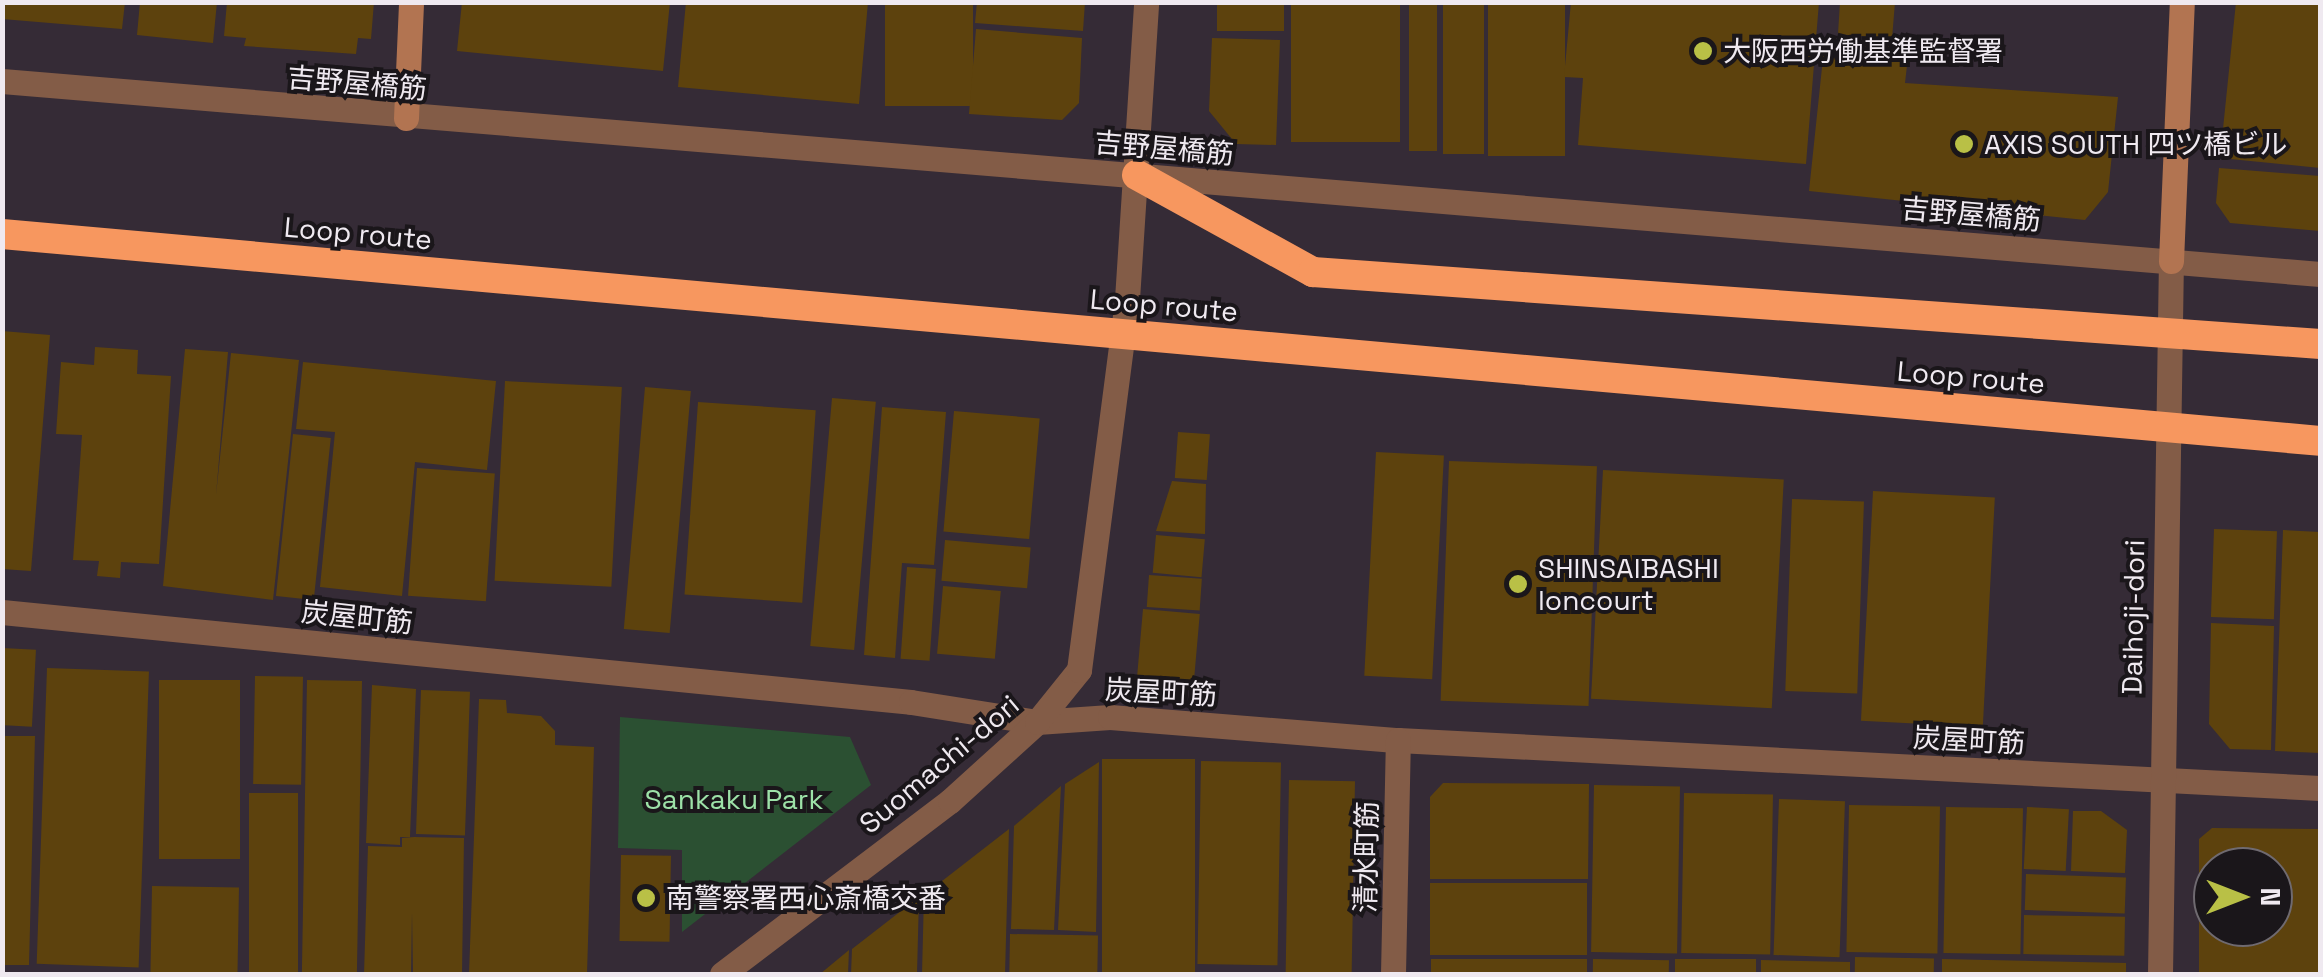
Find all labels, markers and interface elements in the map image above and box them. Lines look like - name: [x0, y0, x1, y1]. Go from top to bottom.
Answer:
- place label: 大阪西労働基準監督署: [1723, 34, 2003, 68]
- marker: 大阪西労働基準監督署: [1692, 40, 1714, 62]
- street label: 吉野屋橋筋: [286, 60, 428, 106]
- street label: 吉野屋橋筋: [1093, 125, 1235, 171]
- place label: AXIS SOUTH 四ツ橋ビル: [1984, 127, 2287, 161]
- marker: AXIS SOUTH 四ツ橋ビル: [1953, 133, 1975, 155]
- street label: 吉野屋橋筋: [1900, 191, 2042, 237]
- street label: Loop route: [283, 210, 433, 256]
- street label: Loop route: [1089, 282, 1239, 328]
- street label: Loop route: [1896, 354, 2046, 400]
- street label: Daihoji-dori: [2115, 539, 2151, 695]
- place label: SHINSAIBASHI loncourt: [1538, 551, 1719, 617]
- marker: SHINSAIBASHI loncourt: [1507, 573, 1529, 595]
- street label: 炭屋町筋: [300, 594, 414, 640]
- street label: 炭屋町筋: [1104, 672, 1218, 712]
- street label: Suomachi-dori: [852, 688, 1026, 840]
- street label: 炭屋町筋: [1912, 720, 2026, 760]
- park label: Sankaku Park: [645, 782, 823, 816]
- street label: 清水町筋: [1348, 801, 1384, 913]
- north arrow: [2193, 847, 2293, 947]
- place label: 南警察署西心斎橋交番: [666, 881, 946, 915]
- marker: 南警察署西心斎橋交番: [635, 887, 657, 909]
- text: N: [2253, 888, 2289, 906]

